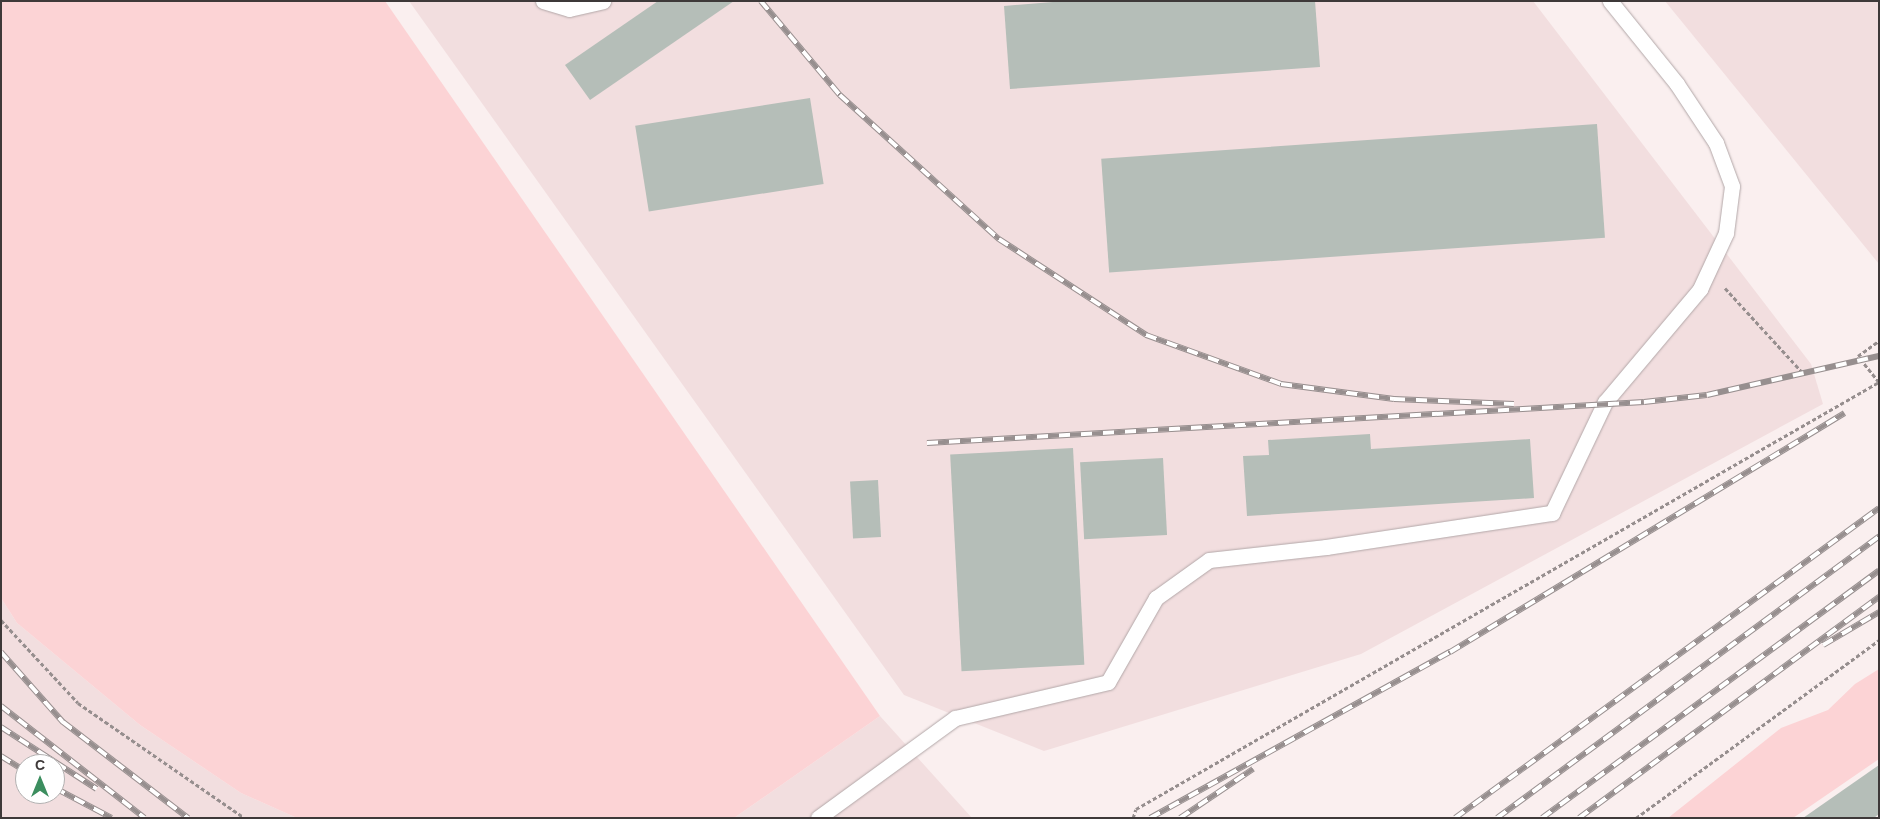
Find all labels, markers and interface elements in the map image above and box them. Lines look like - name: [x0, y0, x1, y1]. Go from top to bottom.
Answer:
- north arrow: [15, 754, 65, 804]
- text: С: [35, 756, 45, 774]

